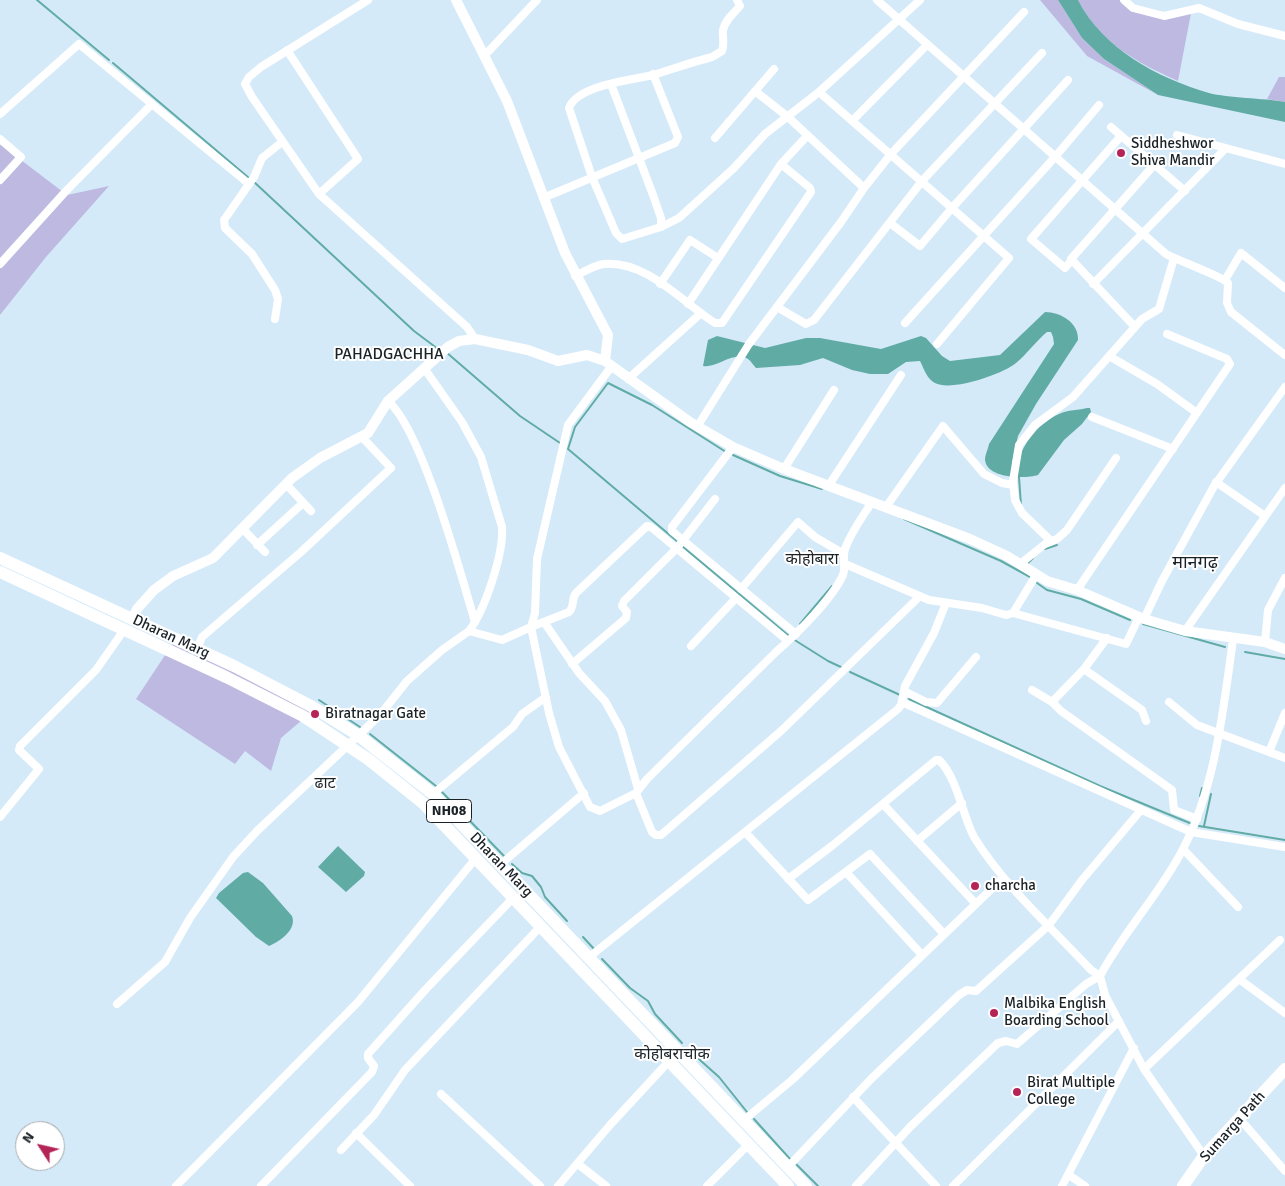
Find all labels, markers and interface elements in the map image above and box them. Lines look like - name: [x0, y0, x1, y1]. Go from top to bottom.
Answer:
- place label: Siddheshwor Shiva Mandir: [1131, 135, 1215, 170]
- marker: Siddheshwor Shiva Mandir: [1115, 147, 1127, 159]
- district label: PAHADGACHHA: [327, 345, 451, 365]
- district label: कोहोबारा: [785, 550, 839, 570]
- district label: मानगढ़: [1172, 552, 1218, 574]
- street label: Dharan Marg: [130, 611, 212, 663]
- place label: Biratnagar Gate: [325, 705, 426, 723]
- marker: Biratnagar Gate: [309, 708, 321, 720]
- district label: ढाट: [314, 774, 336, 794]
- road number: NH08: [426, 799, 472, 822]
- street label: Dharan Marg: [466, 829, 536, 901]
- place label: charcha: [985, 877, 1036, 895]
- marker: charcha: [969, 880, 981, 892]
- place label: Malbika English Boarding School: [1004, 995, 1109, 1030]
- marker: Malbika English Boarding School: [988, 1007, 1000, 1019]
- district label: कोहोबराचोक: [634, 1045, 710, 1065]
- place label: Birat Multiple College: [1027, 1074, 1115, 1109]
- marker: Birat Multiple College: [1011, 1086, 1023, 1098]
- street label: Sumarga Path: [1196, 1088, 1270, 1166]
- north arrow: [15, 1121, 65, 1171]
- text: N: [18, 1129, 38, 1147]

